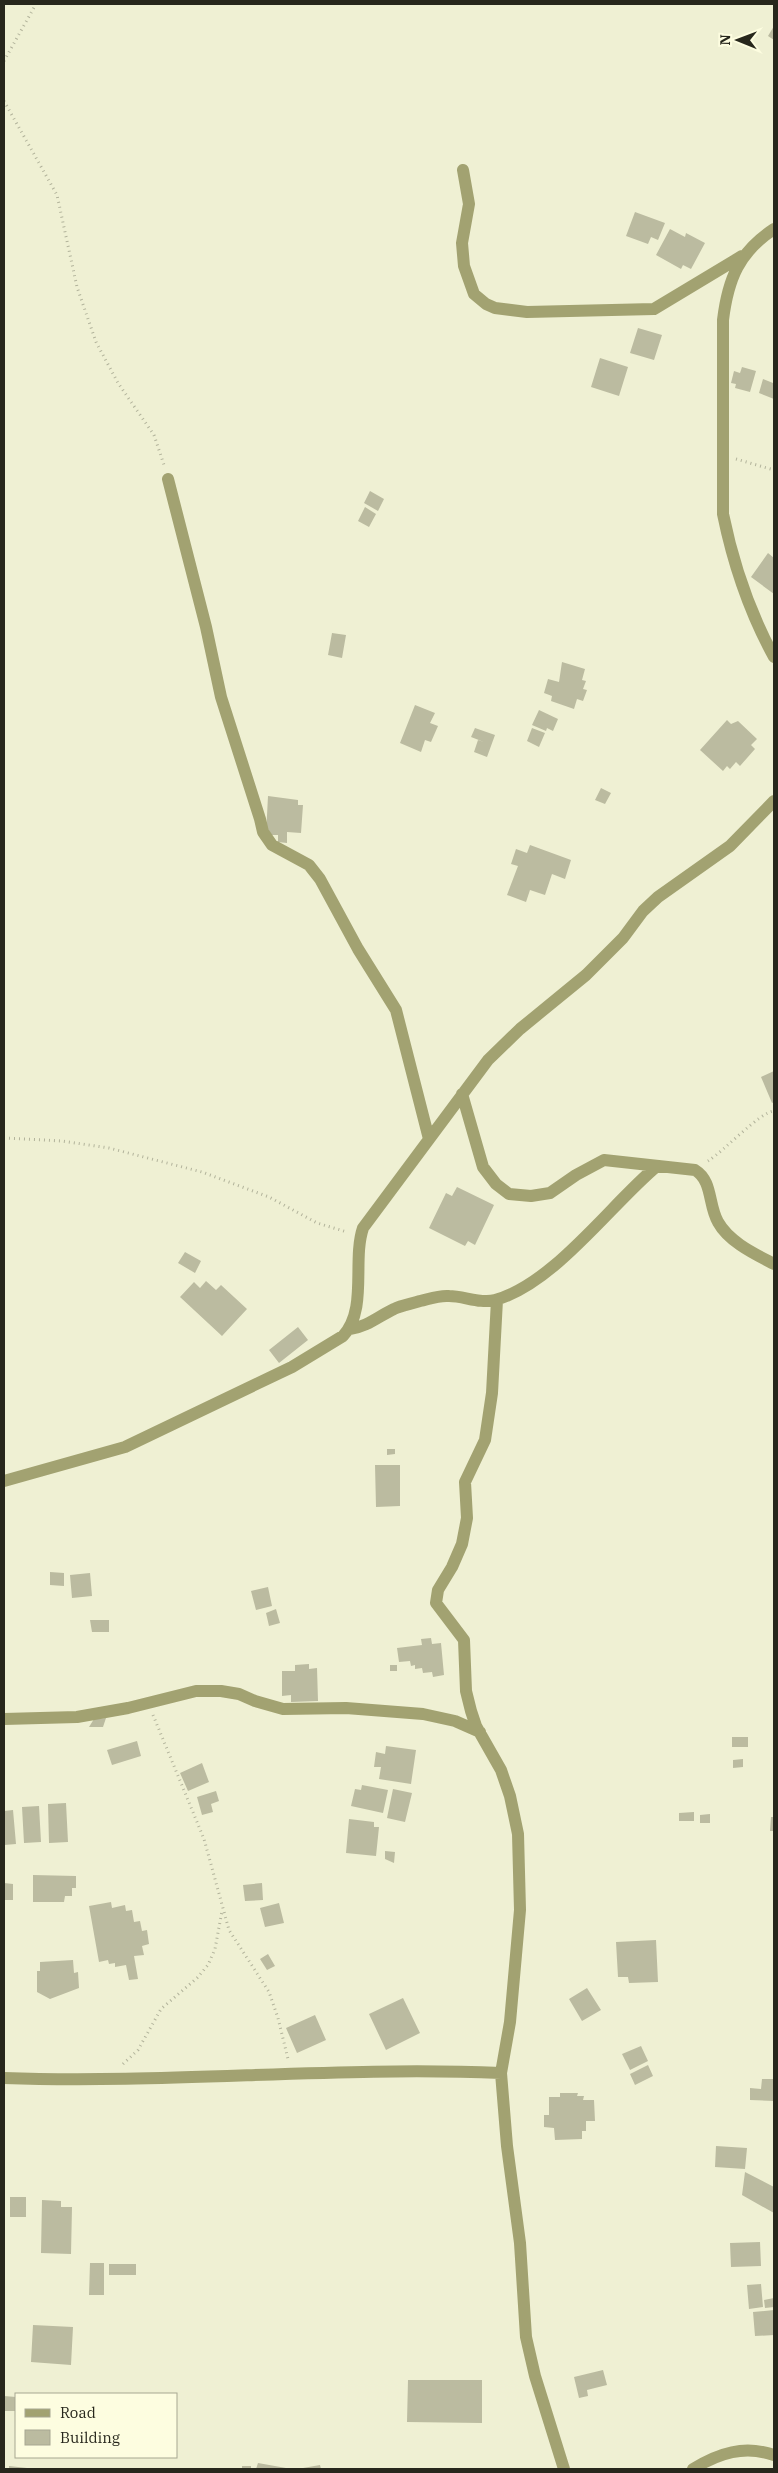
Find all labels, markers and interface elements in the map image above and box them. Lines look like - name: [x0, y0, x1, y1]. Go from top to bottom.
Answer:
- north arrow: [713, 15, 763, 65]
- text: N: [716, 34, 734, 45]
- legend: [15, 2393, 178, 2458]
- text: Road: [60, 2403, 96, 2422]
- text: Building: [60, 2428, 120, 2447]

